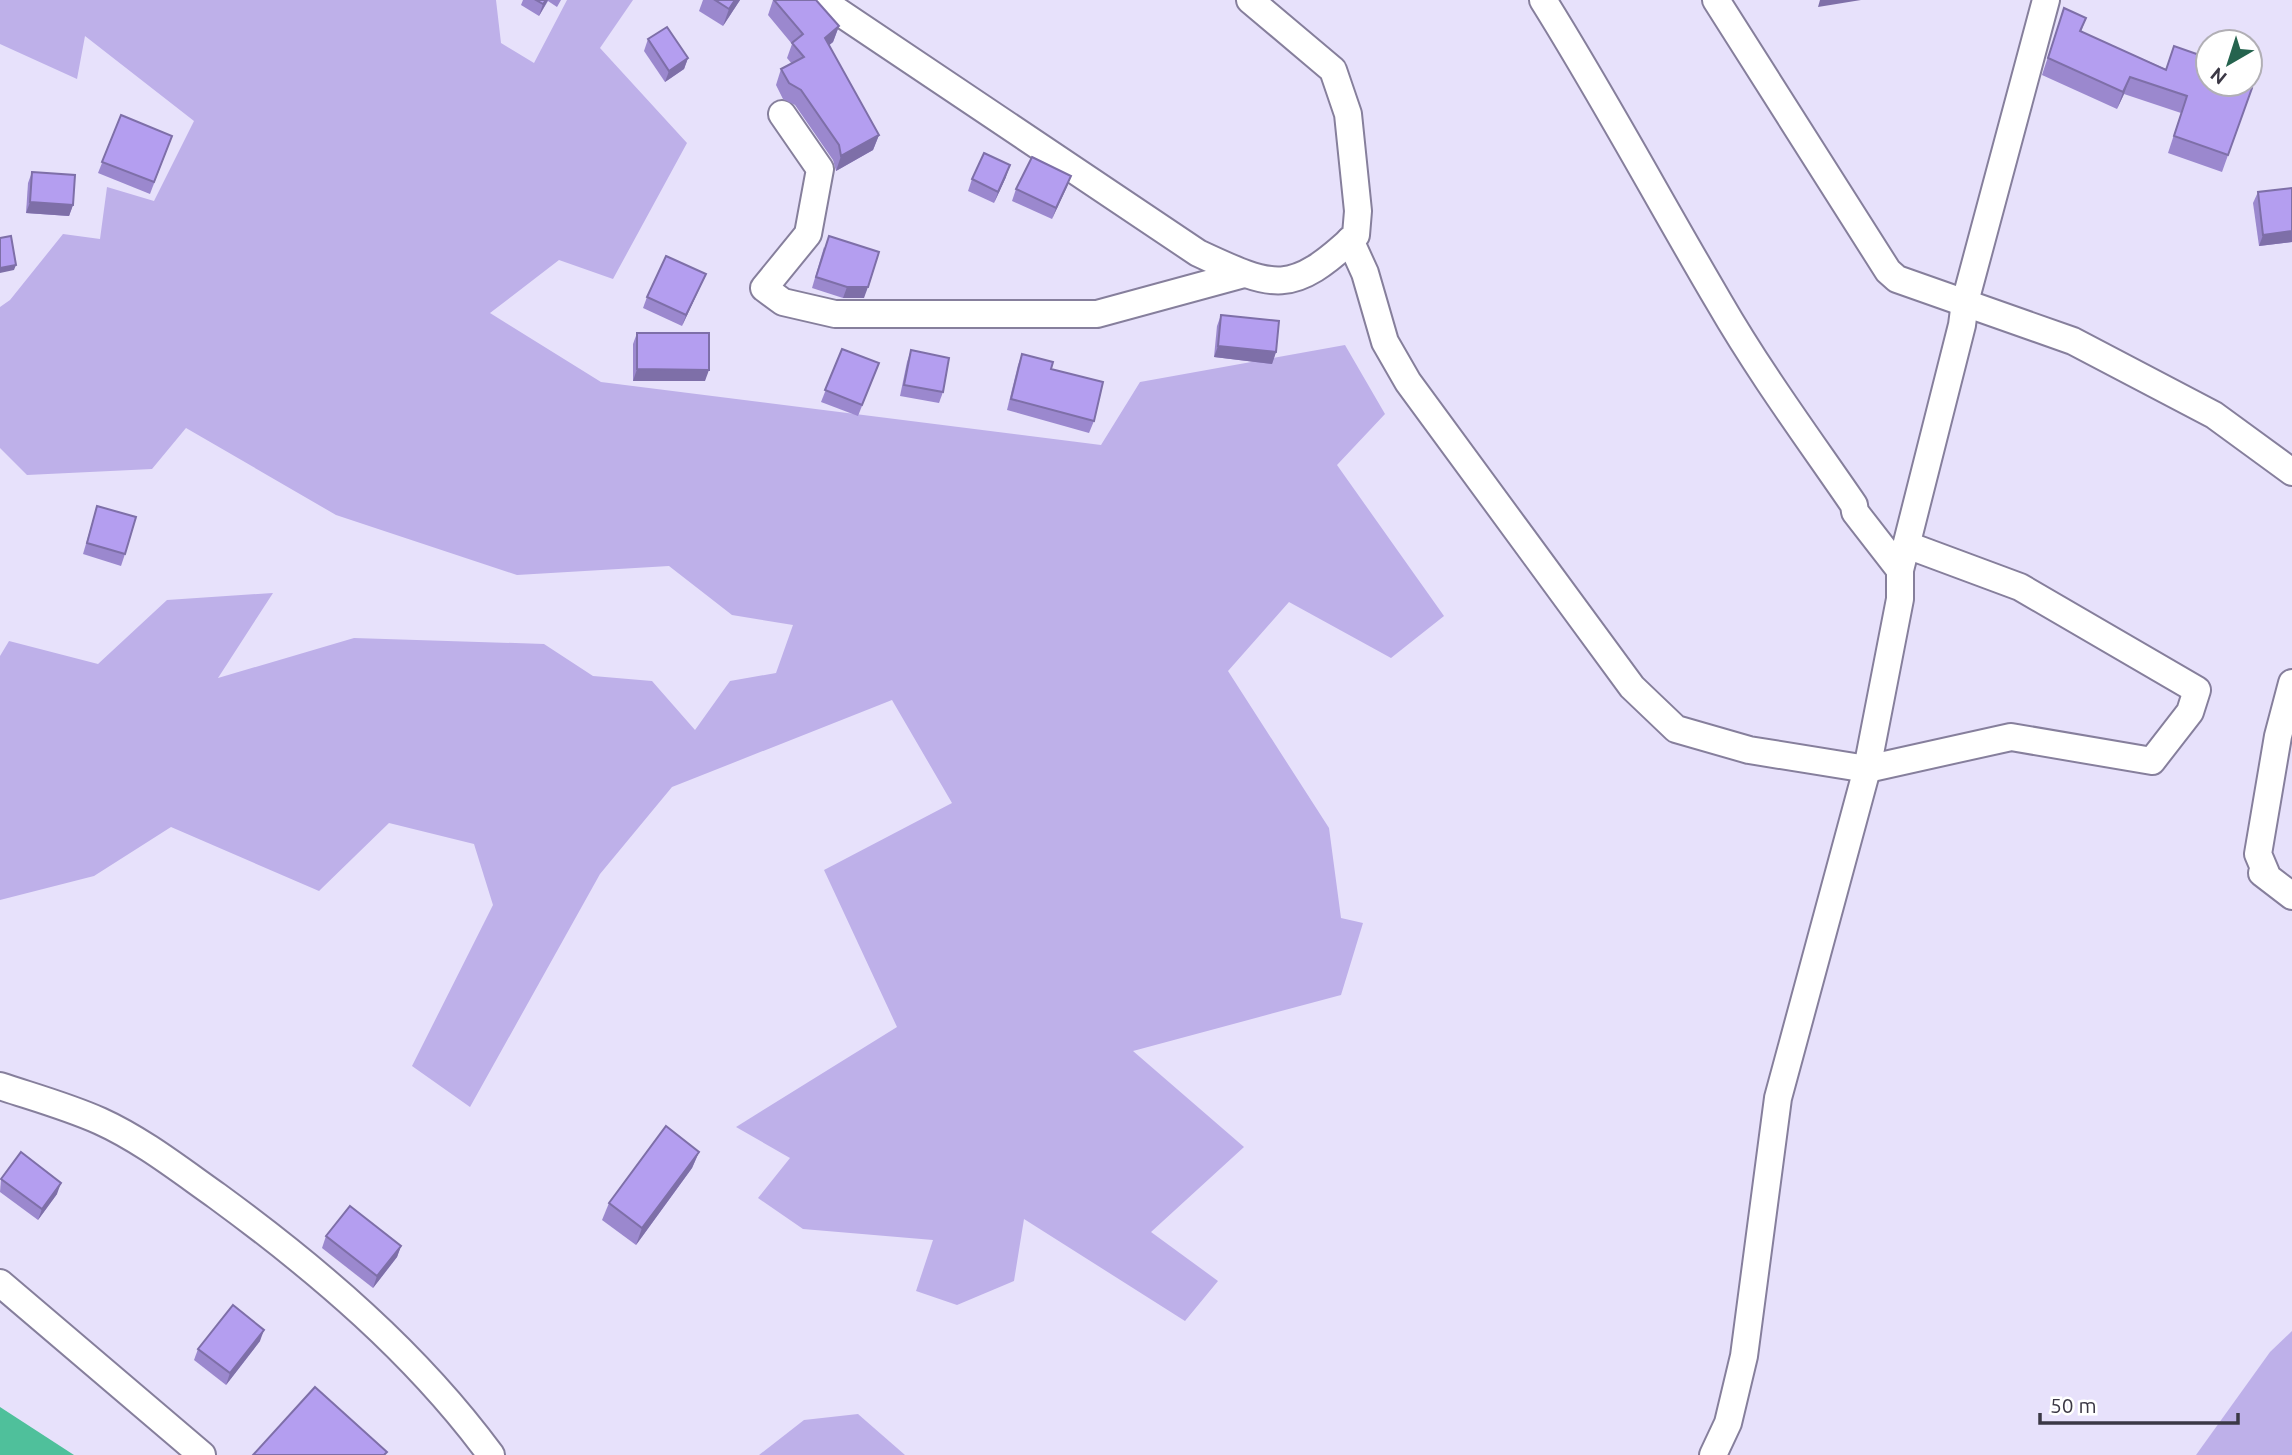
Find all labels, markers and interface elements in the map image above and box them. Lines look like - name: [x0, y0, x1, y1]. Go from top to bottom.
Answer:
- north arrow: [2194, 28, 2264, 98]
- text: N: [2206, 63, 2231, 89]
- scale bar: [2040, 1382, 2238, 1426]
- text: 50 m: [2050, 1393, 2097, 1417]

